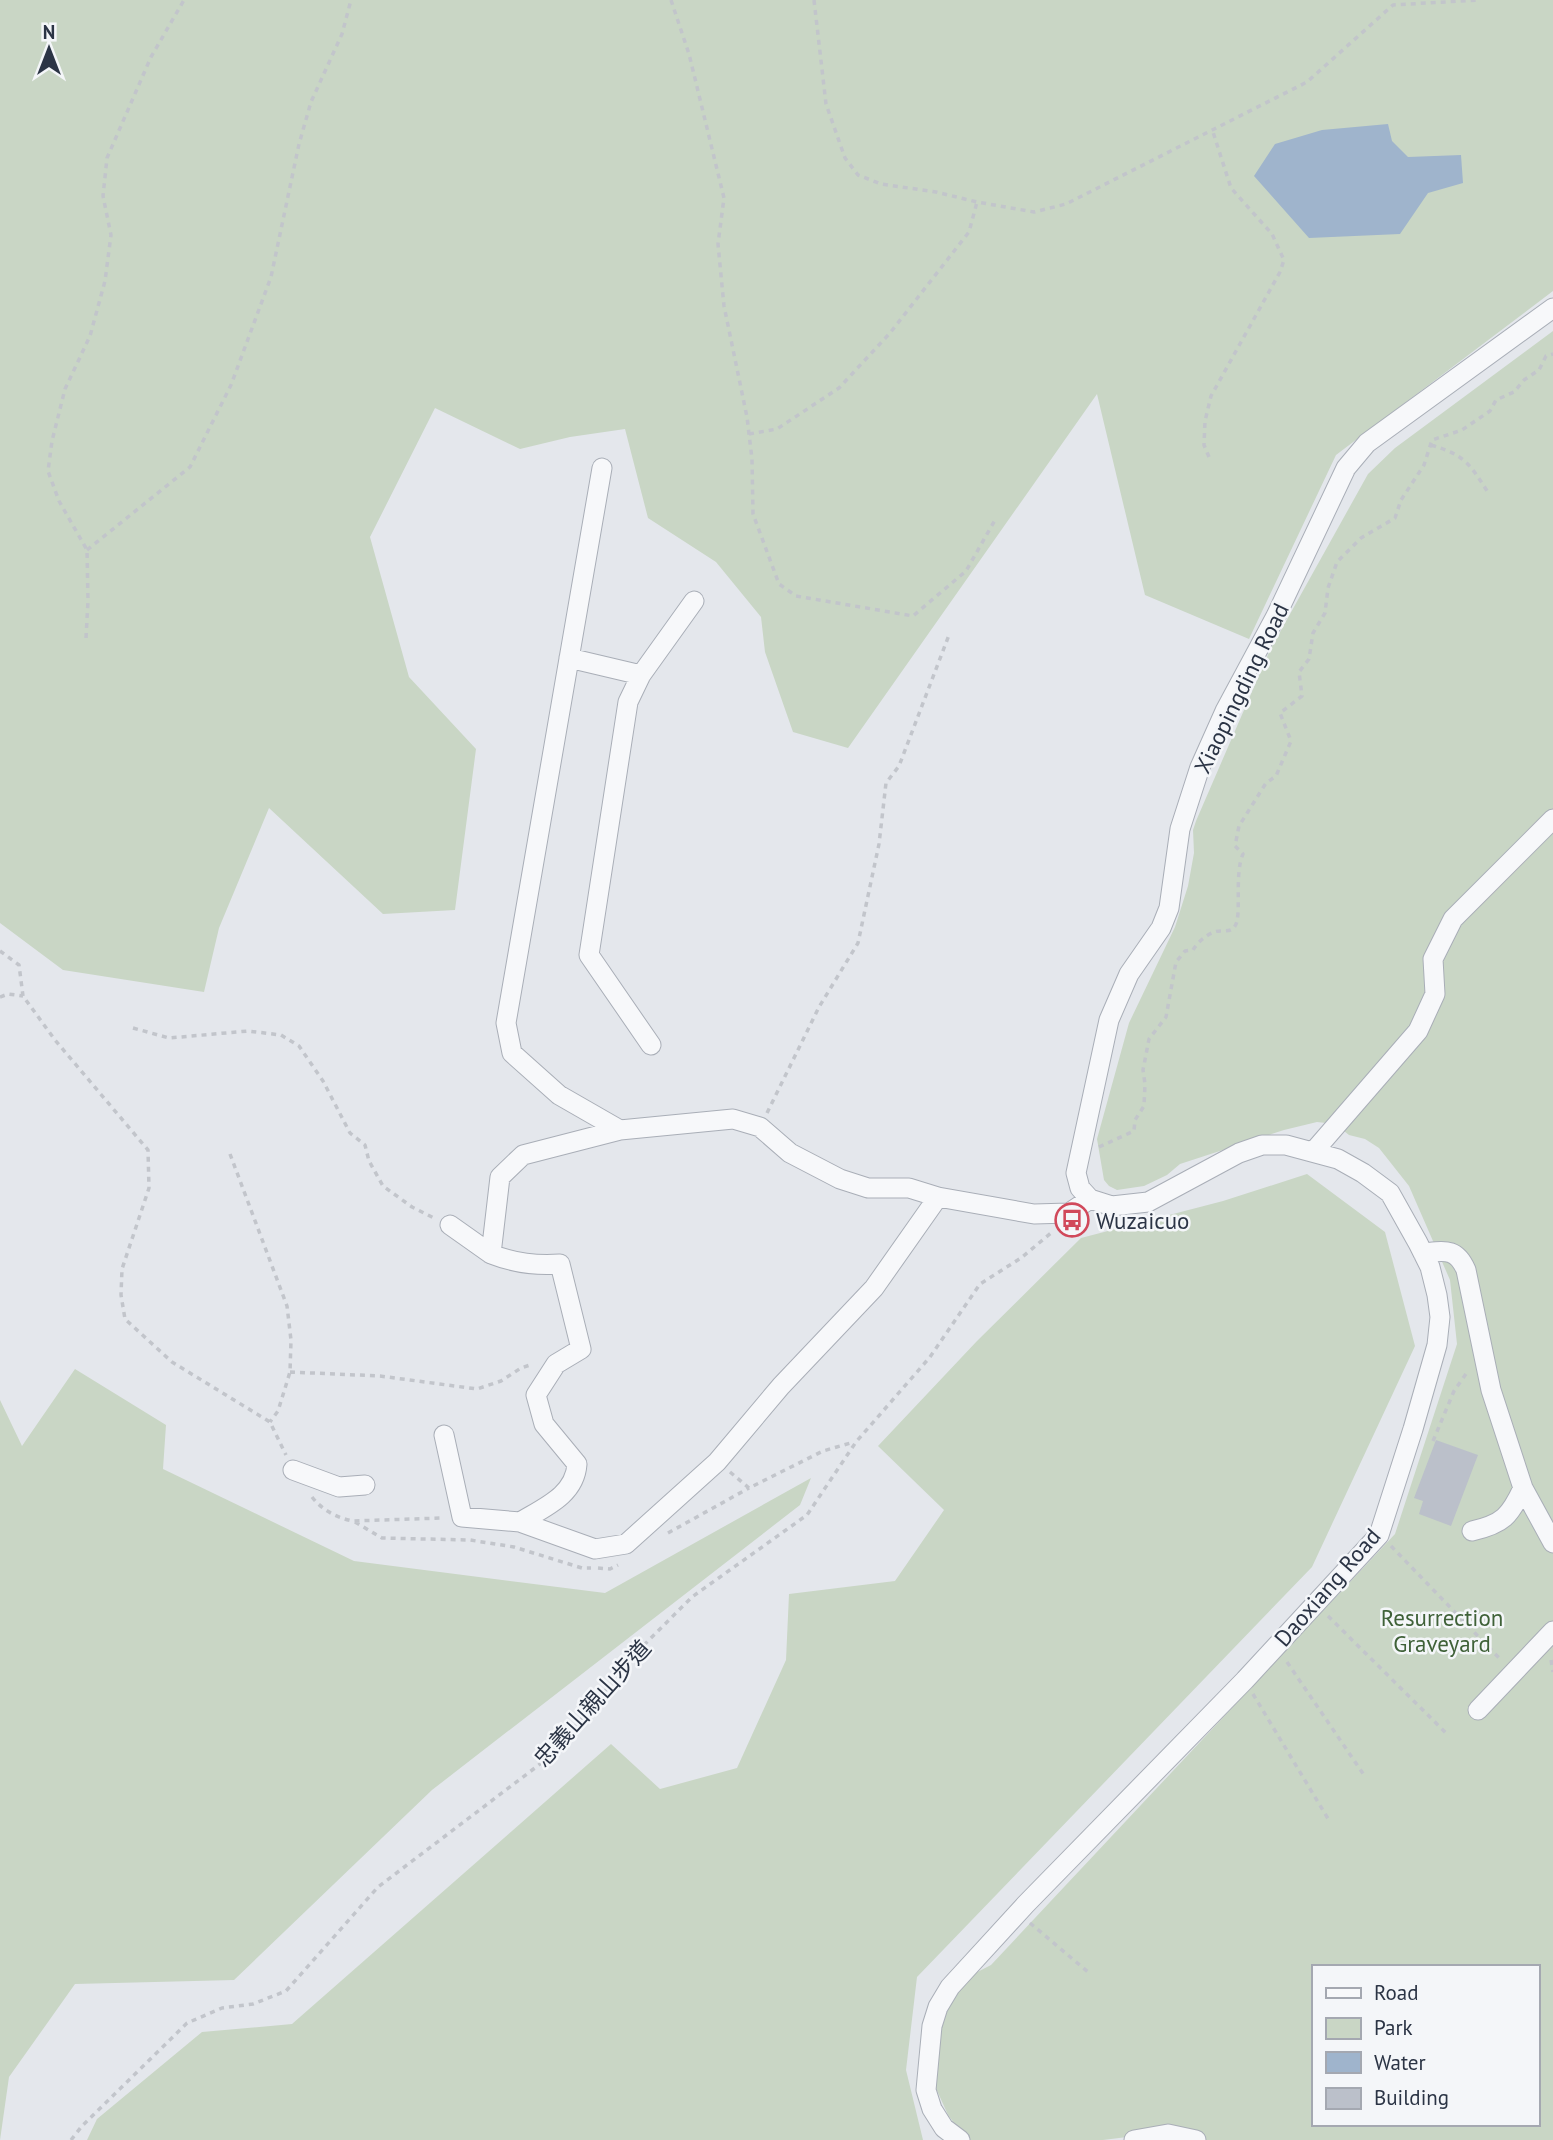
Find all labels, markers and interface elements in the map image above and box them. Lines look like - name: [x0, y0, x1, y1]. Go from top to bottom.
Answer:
- north arrow: [14, 14, 84, 84]
- text: N: [43, 20, 55, 44]
- street label: Xiaopingding Road: [1187, 598, 1295, 778]
- bus stop icon: Wuzaicuo: [1053, 1201, 1091, 1239]
- place label: Wuzaicuo: [1096, 1206, 1189, 1235]
- street label: Daoxiang Road: [1268, 1522, 1386, 1652]
- park label: Resurrection Graveyard: [1381, 1603, 1503, 1658]
- street label: 忠義山親山步道: [527, 1633, 657, 1773]
- legend: [1312, 1965, 1539, 2126]
- text: Road: [1374, 1979, 1418, 2006]
- text: Park: [1374, 2014, 1413, 2041]
- text: Water: [1374, 2049, 1426, 2076]
- text: Building: [1374, 2084, 1449, 2111]

